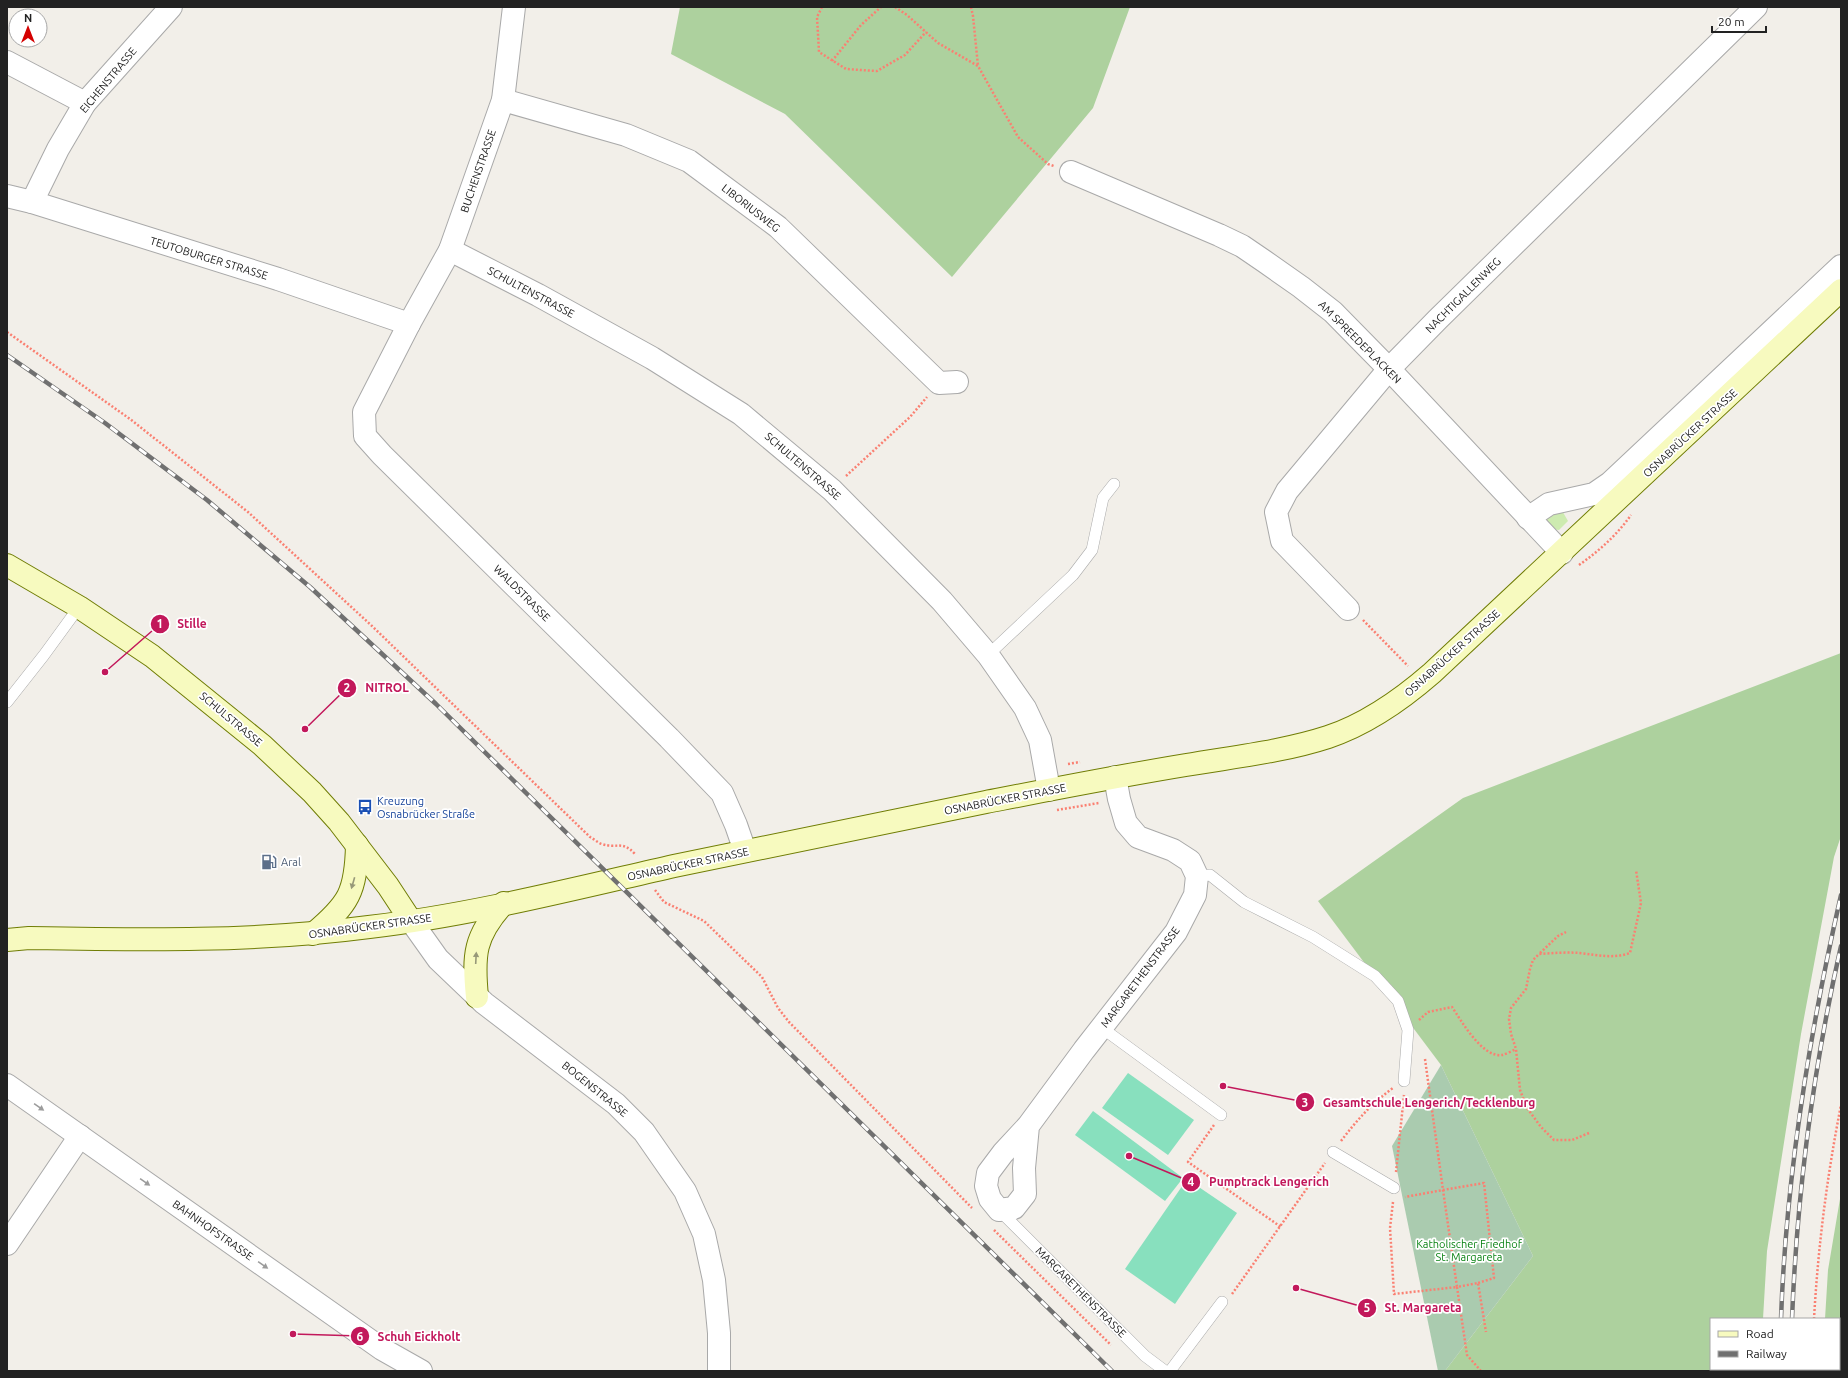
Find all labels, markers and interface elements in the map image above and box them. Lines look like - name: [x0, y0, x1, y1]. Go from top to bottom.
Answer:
- north arrow: [8, 8, 48, 48]
- scale bar: [1712, 8, 1766, 34]
- text: N: [24, 12, 32, 24]
- text: 20 m: [1718, 15, 1745, 28]
- street label: EICHENSTRASSE: [77, 45, 139, 115]
- street label: BUCHENSTRASSE: [458, 128, 498, 214]
- street label: LIBORIUSWEG: [720, 182, 782, 234]
- street label: TEUTOBURGER STRASSE: [149, 234, 269, 282]
- street label: NACHTIGALLENWEG: [1423, 255, 1503, 335]
- street label: SCHULTENSTRASSE: [486, 264, 576, 320]
- street label: AM SPREEDEPLACKEN: [1316, 298, 1404, 386]
- street label: OSNABRÜCKER STRASSE: [1641, 386, 1739, 480]
- street label: SCHULTENSTRASSE: [763, 430, 843, 502]
- street label: WALDSTRASSE: [491, 562, 553, 624]
- street label: OSNABRÜCKER STRASSE: [1402, 607, 1502, 699]
- callout: Stille: [150, 612, 215, 636]
- text: 1: [157, 617, 163, 630]
- text: Stille: [177, 617, 207, 630]
- callout: NITROL: [337, 676, 417, 700]
- text: 2: [344, 681, 351, 694]
- text: NITROL: [365, 681, 409, 694]
- street label: SCHULSTRASSE: [197, 689, 265, 749]
- street label: OSNABRÜCKER STRASSE: [943, 781, 1067, 817]
- place label: Kreuzung Osnabrücker Straße: [377, 795, 475, 820]
- bus stop icon: Kreuzung Osnabrücker Straße: [356, 798, 374, 816]
- street label: OSNABRÜCKER STRASSE: [626, 845, 750, 883]
- fuel station icon: Aral: [260, 853, 278, 871]
- place label: Aral: [281, 856, 301, 868]
- one-way arrow: [350, 878, 356, 890]
- street label: OSNABRÜCKER STRASSE: [308, 911, 432, 941]
- street label: MARGARETHENSTRASSE: [1098, 924, 1182, 1030]
- one-way arrow: [472, 952, 479, 964]
- street label: BOGENSTRASSE: [560, 1059, 630, 1119]
- callout: Gesamtschule Lengerich/Tecklenburg: [1295, 1090, 1544, 1114]
- text: 3: [1302, 1096, 1308, 1109]
- text: Gesamtschule Lengerich/Tecklenburg: [1323, 1096, 1535, 1109]
- one-way arrow: [34, 1103, 44, 1111]
- callout: Pumptrack Lengerich: [1181, 1170, 1337, 1194]
- text: 4: [1188, 1175, 1195, 1188]
- text: Pumptrack Lengerich: [1209, 1175, 1329, 1188]
- one-way arrow: [140, 1178, 151, 1186]
- street label: BAHNHOFSTRASSE: [170, 1198, 256, 1262]
- park label: Katholischer Friedhof St. Margareta: [1416, 1238, 1523, 1263]
- street label: MARGARETHENSTRASSE: [1033, 1244, 1129, 1340]
- one-way arrow: [258, 1261, 268, 1269]
- callout: St. Margareta: [1357, 1296, 1469, 1320]
- text: 5: [1364, 1301, 1371, 1314]
- text: St. Margareta: [1385, 1301, 1461, 1314]
- legend: [1710, 1318, 1840, 1370]
- callout: Schuh Eickholt: [350, 1324, 469, 1348]
- text: Road: [1746, 1327, 1774, 1340]
- text: 6: [357, 1330, 364, 1343]
- text: Schuh Eickholt: [378, 1330, 460, 1343]
- text: Railway: [1746, 1347, 1787, 1360]

